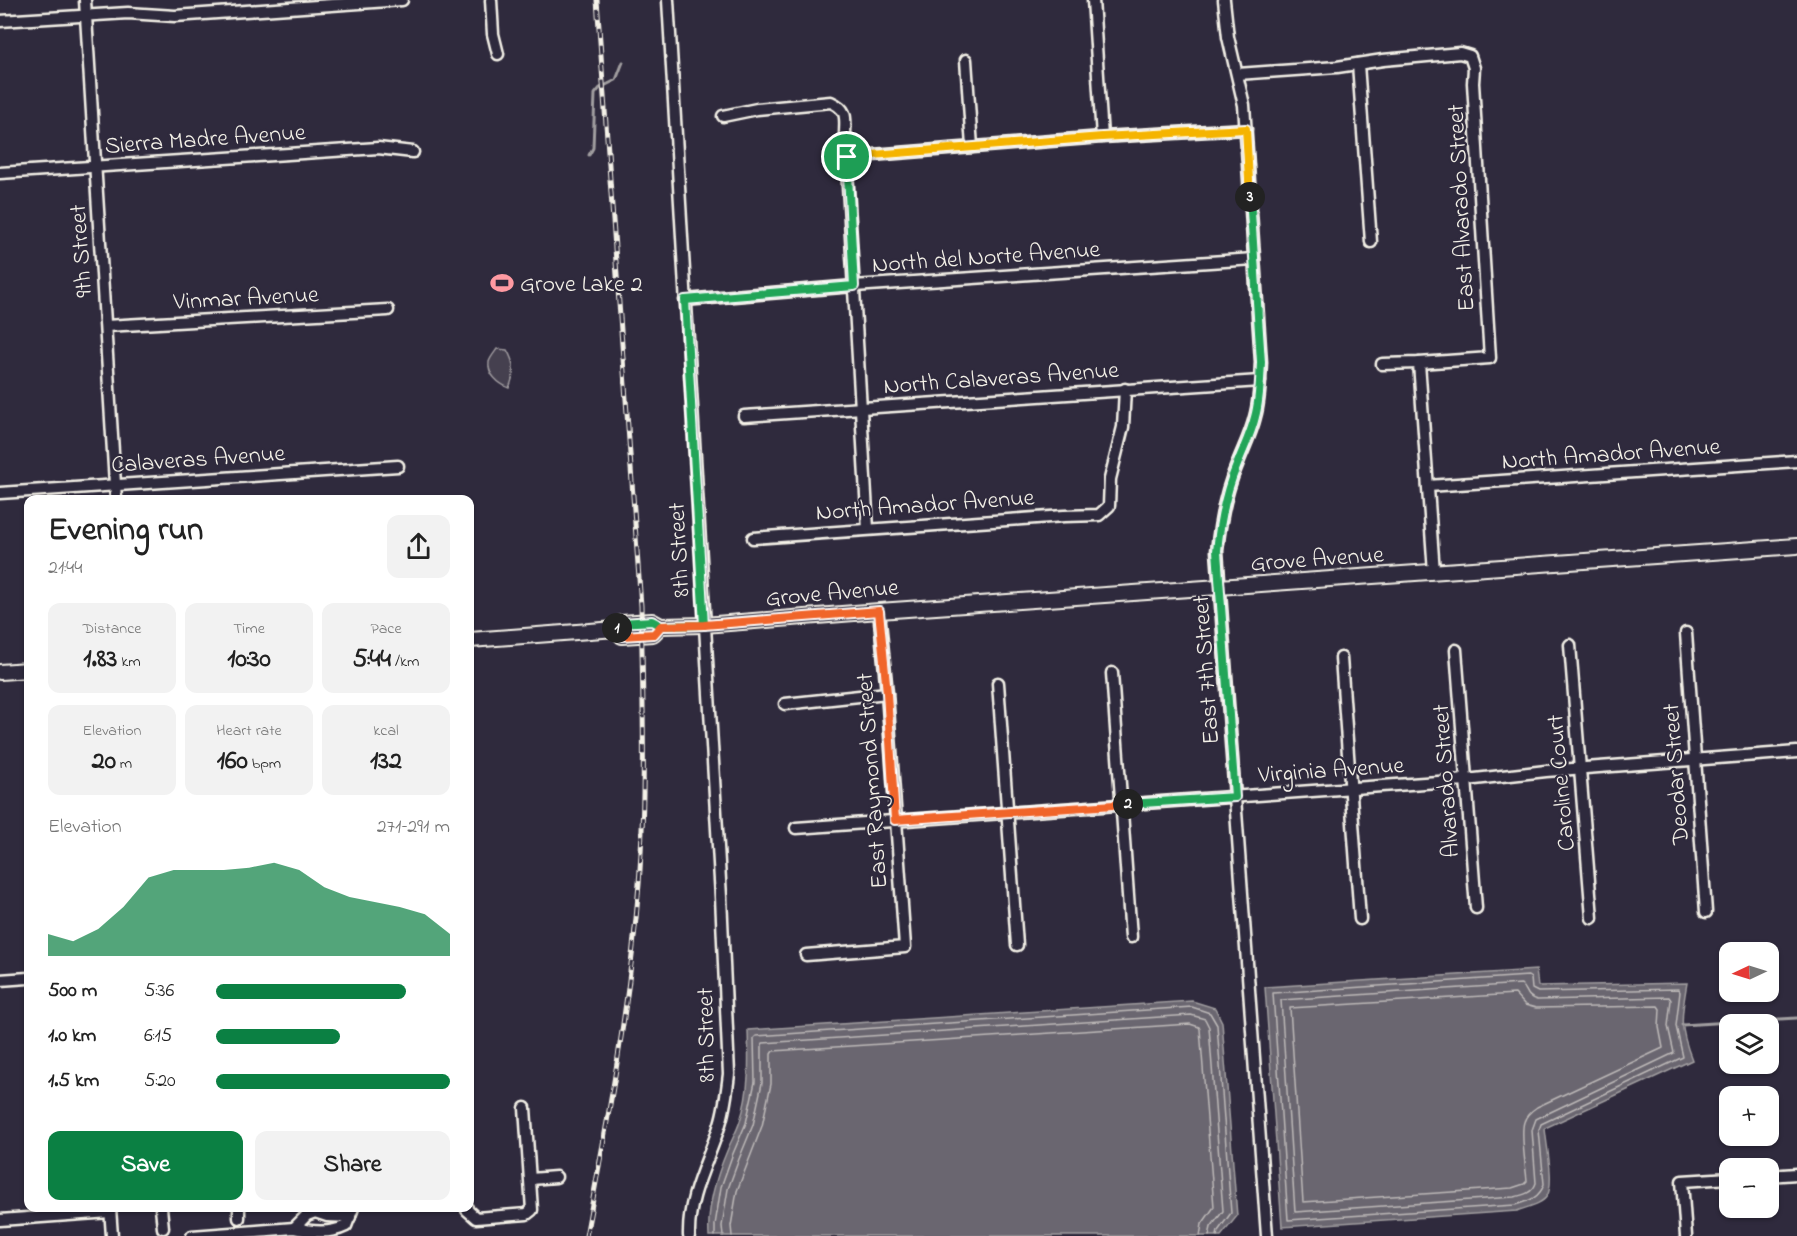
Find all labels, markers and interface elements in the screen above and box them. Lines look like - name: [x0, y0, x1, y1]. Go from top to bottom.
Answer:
- street label: East Alvarado Street: [1440, 103, 1485, 312]
- street label: Sierra Madre Avenue: [104, 116, 307, 165]
- pin: [821, 131, 872, 182]
- icon: arrive: [830, 140, 863, 173]
- pin: 3: [1235, 182, 1265, 212]
- text: 3: [1247, 185, 1253, 209]
- street label: 9th Street: [62, 203, 103, 299]
- street label: North del Norte Avenue: [871, 233, 1102, 284]
- place label: Grove Lake 2: [520, 268, 643, 303]
- sports icon: Grove Lake 2: [489, 270, 515, 296]
- street label: Vinmar Avenue: [172, 278, 320, 321]
- street label: North Calaveras Avenue: [882, 354, 1120, 405]
- street label: North Amador Avenue: [1501, 430, 1722, 481]
- street label: Calaveras Avenue: [110, 437, 287, 484]
- street label: North Amador Avenue: [815, 481, 1036, 532]
- street label: 8th Street: [661, 502, 700, 598]
- text: Evening run: [48, 507, 203, 555]
- button: share: [387, 515, 450, 578]
- street label: Grove Avenue: [1249, 538, 1385, 583]
- text: 21:44: [48, 554, 82, 583]
- street label: Grove Avenue: [764, 571, 900, 618]
- street label: East 7th Street: [1185, 594, 1230, 746]
- pin: 1: [602, 613, 632, 643]
- text: 1: [614, 616, 620, 640]
- text: Distance: [83, 617, 141, 641]
- text: Time: [233, 617, 265, 641]
- text: Pace: [370, 617, 402, 641]
- text: 1.83: [83, 641, 117, 679]
- text: 10:30: [227, 641, 271, 679]
- text: 5:44: [353, 641, 391, 679]
- text: km: [117, 650, 141, 674]
- text: /km: [391, 650, 419, 674]
- street label: East Raymond Street: [848, 672, 899, 890]
- street label: Deodar Street: [1655, 702, 1700, 846]
- street label: Alvarado Street: [1425, 703, 1470, 859]
- street label: Caroline Court: [1539, 713, 1586, 853]
- text: Elevation: [83, 719, 141, 743]
- text: Heart rate: [216, 719, 282, 743]
- text: kcal: [373, 719, 399, 743]
- text: 20: [92, 743, 116, 781]
- text: 160: [217, 743, 248, 781]
- text: 132: [370, 743, 402, 781]
- street label: Virginia Avenue: [1256, 749, 1406, 794]
- text: m: [116, 752, 132, 776]
- text: bpm: [248, 752, 281, 776]
- pin: 2: [1113, 789, 1143, 819]
- text: 2: [1124, 792, 1132, 816]
- text: Elevation: [48, 813, 122, 842]
- text: 271–291 m: [377, 813, 450, 842]
- north arrow: [1719, 942, 1779, 1002]
- map controls: [1719, 942, 1779, 1218]
- text: 500 m: [48, 977, 97, 1006]
- text: 5:36: [144, 977, 174, 1006]
- street label: 8th Street: [689, 987, 726, 1083]
- button: layers: [1719, 1014, 1779, 1074]
- text: 1.0 km: [48, 1022, 96, 1051]
- text: 6:15: [144, 1022, 172, 1051]
- text: 1.5 km: [48, 1067, 99, 1096]
- text: 5:20: [144, 1067, 176, 1096]
- button: +: [1719, 1086, 1779, 1146]
- button: Save: [48, 1131, 243, 1200]
- button: Share: [255, 1131, 450, 1200]
- button: −: [1719, 1158, 1779, 1218]

